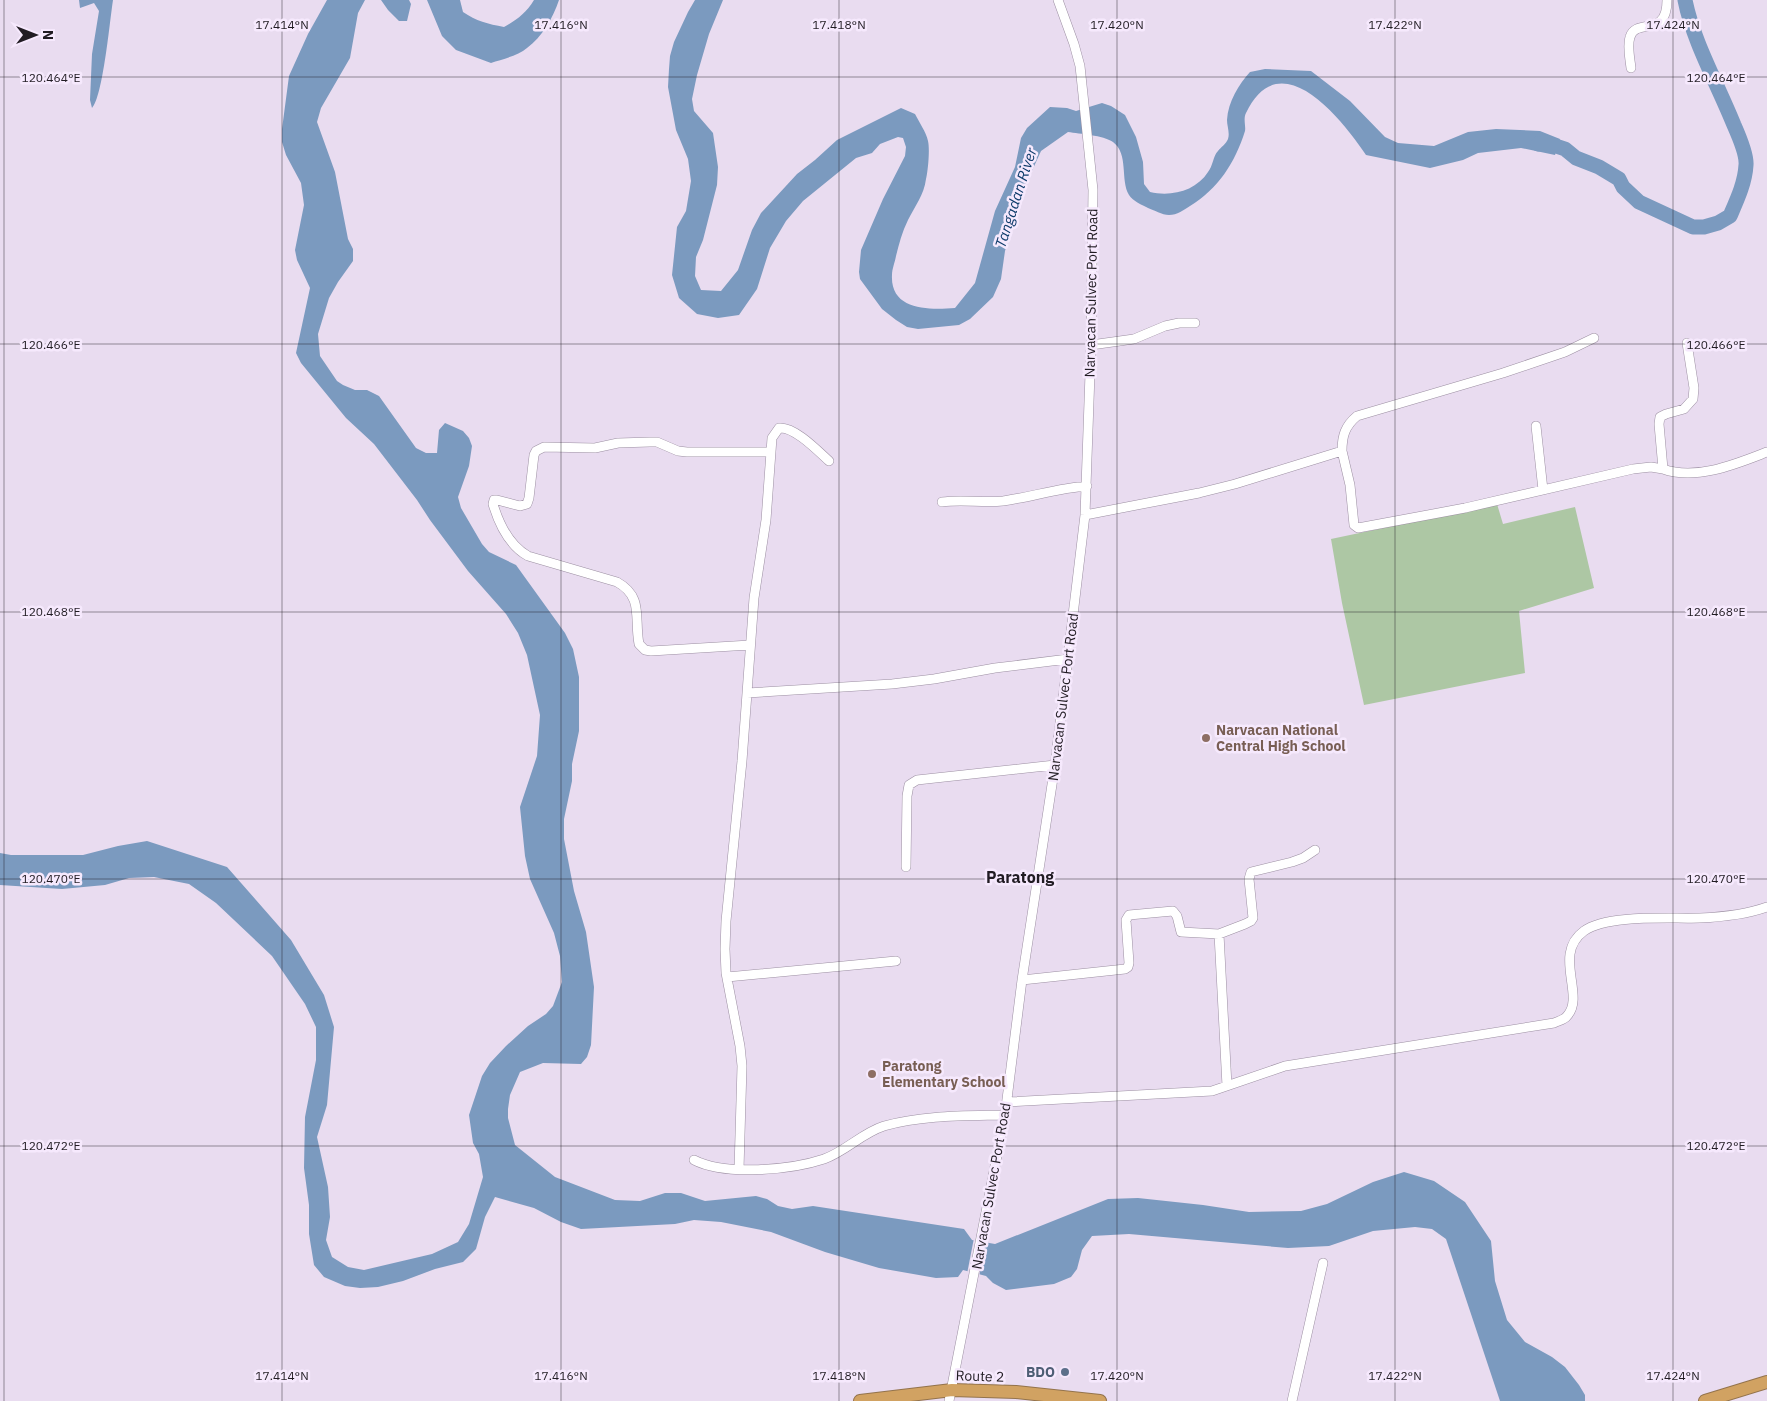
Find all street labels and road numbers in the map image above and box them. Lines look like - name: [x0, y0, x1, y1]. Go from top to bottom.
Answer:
- street label: Narvacan Sulvec Port Road: [1081, 208, 1101, 378]
- street label: Narvacan Sulvec Port Road: [1044, 612, 1082, 782]
- street label: Narvacan Sulvec Port Road: [967, 1101, 1015, 1271]
- street label: Route 2: [955, 1366, 1005, 1386]

